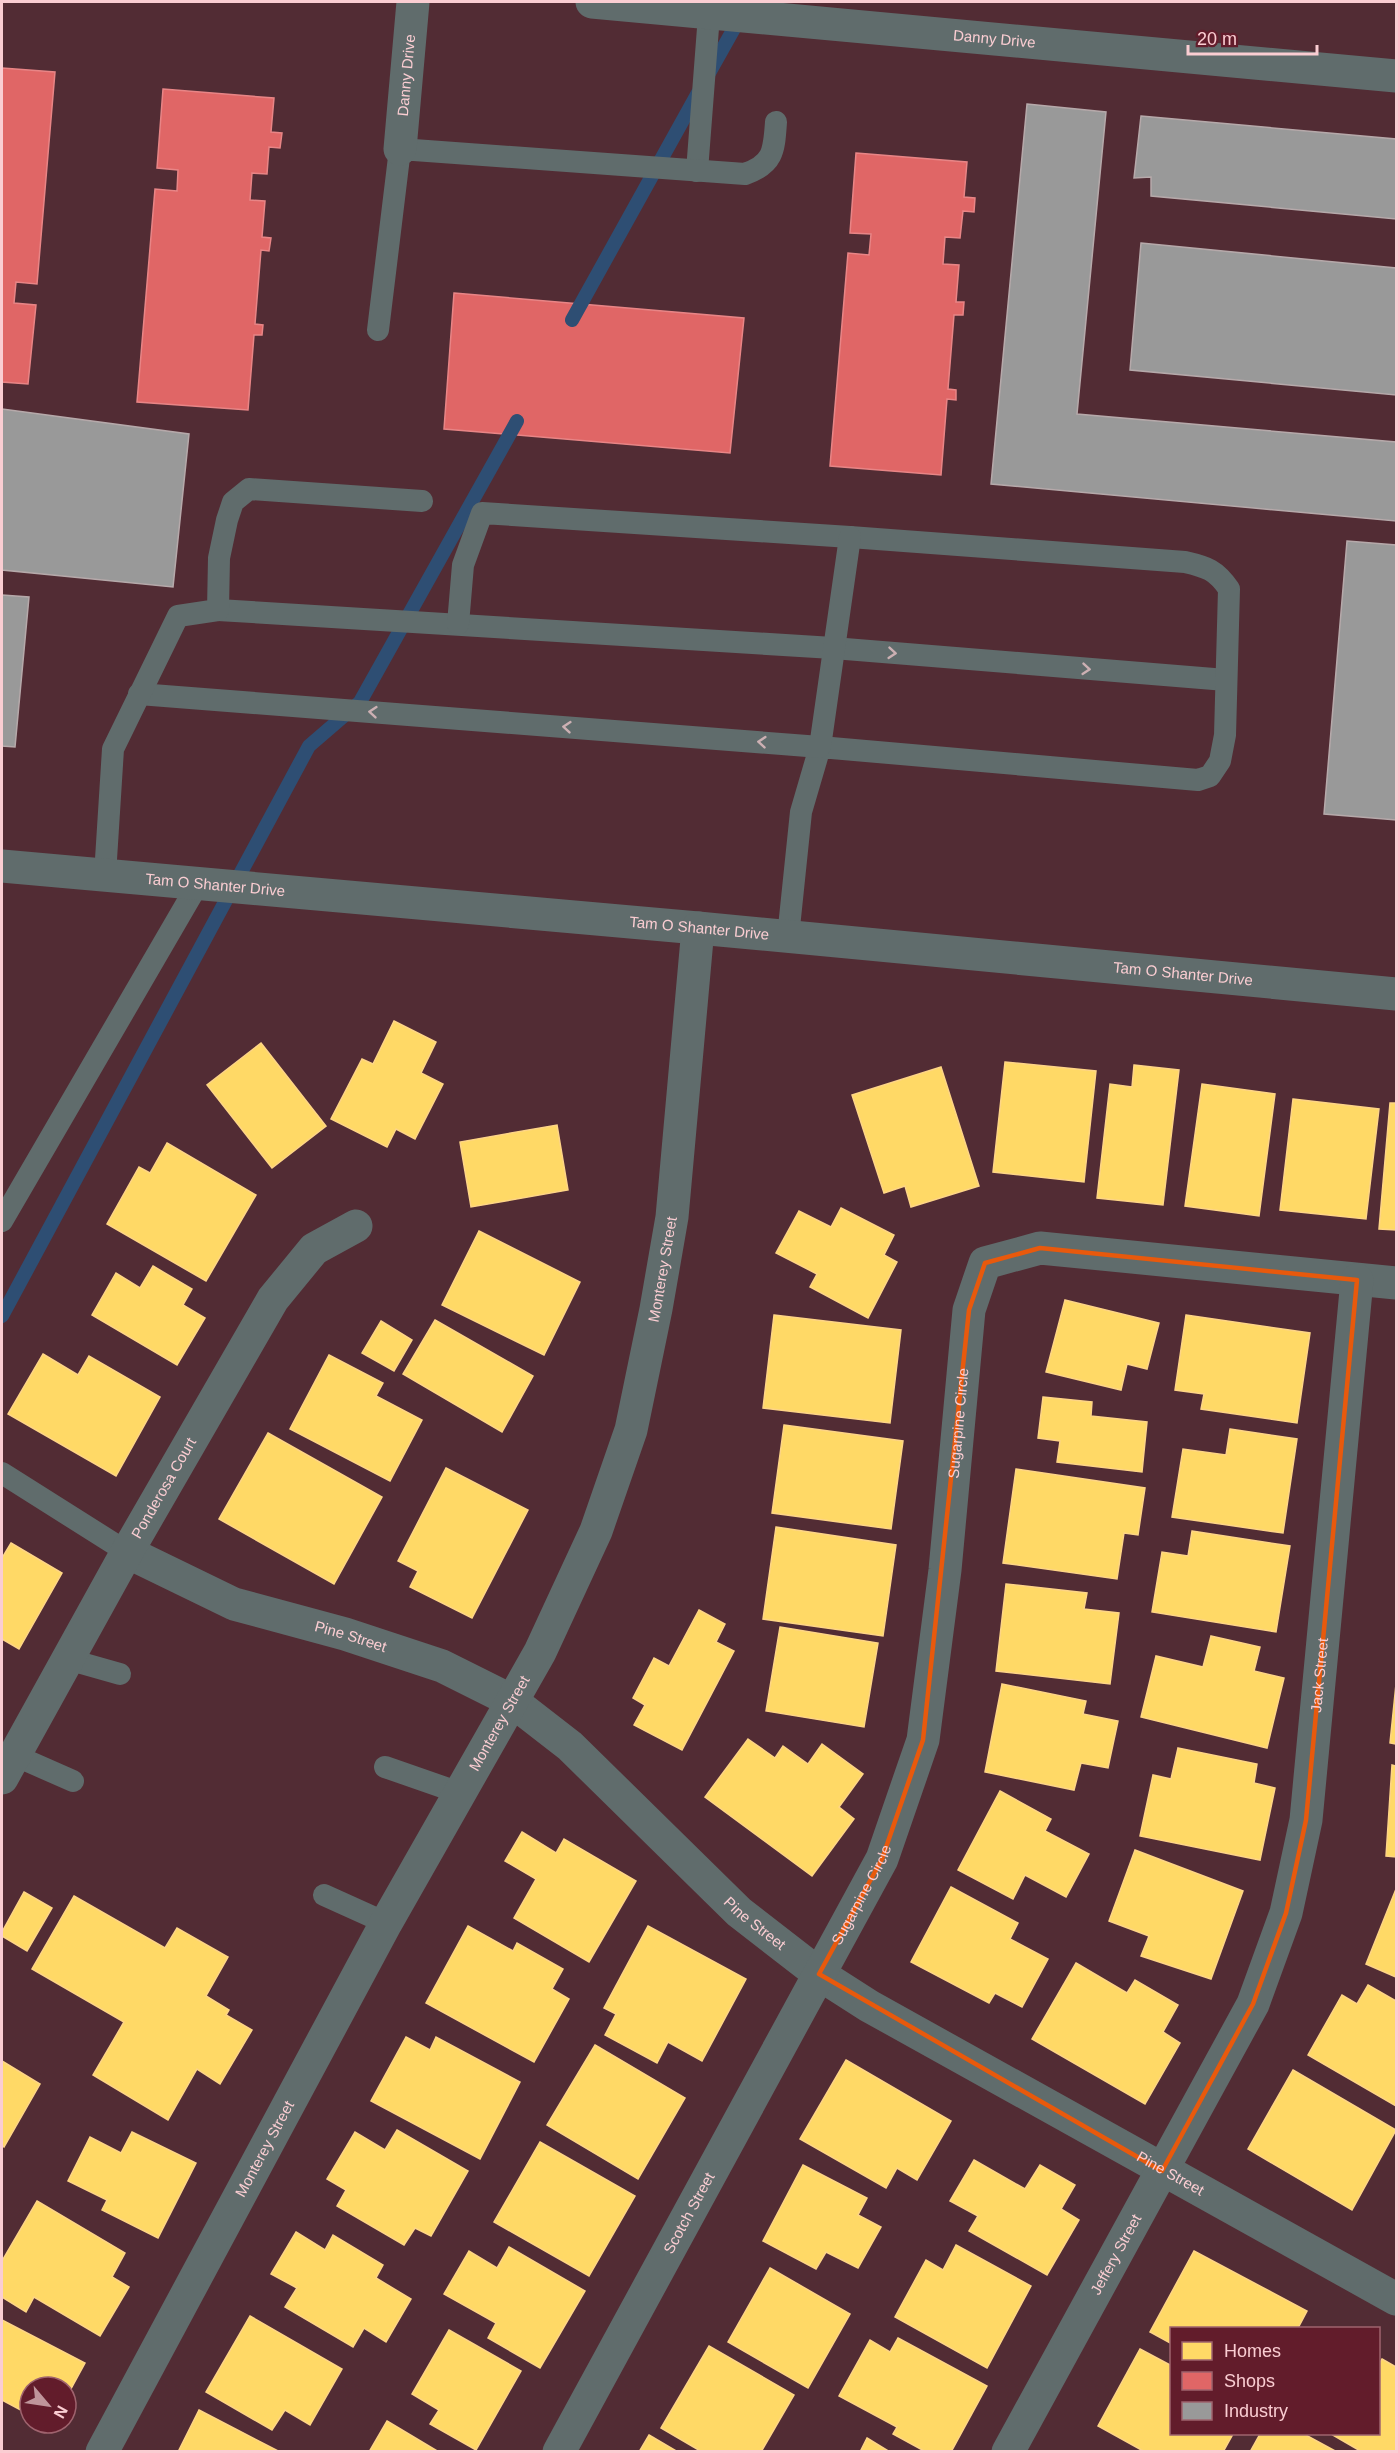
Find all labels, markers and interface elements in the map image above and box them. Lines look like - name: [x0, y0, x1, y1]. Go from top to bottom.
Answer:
- scale bar: [1188, 18, 1317, 56]
- street label: Danny Drive: [952, 26, 1036, 51]
- text: 20 m: [1197, 29, 1237, 49]
- street label: Danny Drive: [394, 33, 418, 117]
- one-way arrow: [887, 646, 896, 659]
- one-way arrow: [1082, 662, 1091, 675]
- one-way arrow: [369, 705, 378, 718]
- one-way arrow: [563, 721, 572, 734]
- one-way arrow: [757, 736, 766, 749]
- street label: Tam O Shanter Drive: [145, 870, 286, 899]
- street label: Tam O Shanter Drive: [629, 913, 770, 943]
- street label: Tam O Shanter Drive: [1113, 958, 1254, 988]
- street label: Monterey Street: [645, 1215, 680, 1324]
- street label: Sugarpine Circle: [944, 1367, 972, 1479]
- street label: Ponderosa Court: [128, 1434, 200, 1541]
- street label: Pine Street: [313, 1617, 390, 1655]
- street label: Jack Street: [1307, 1636, 1331, 1713]
- street label: Monterey Street: [465, 1672, 533, 1774]
- street label: Sugarpine Circle: [828, 1843, 894, 1948]
- street label: Pine Street: [721, 1893, 790, 1953]
- street label: Monterey Street: [232, 2097, 297, 2200]
- street label: Pine Street: [1134, 2148, 1208, 2199]
- street label: Scotch Street: [660, 2169, 718, 2257]
- street label: Jeffery Street: [1087, 2211, 1145, 2297]
- legend: [1170, 2327, 1380, 2435]
- text: Homes: [1224, 2341, 1281, 2361]
- text: Shops: [1224, 2371, 1275, 2391]
- north arrow: [18, 2375, 78, 2435]
- text: Industry: [1224, 2401, 1288, 2421]
- text: N: [50, 2403, 71, 2421]

